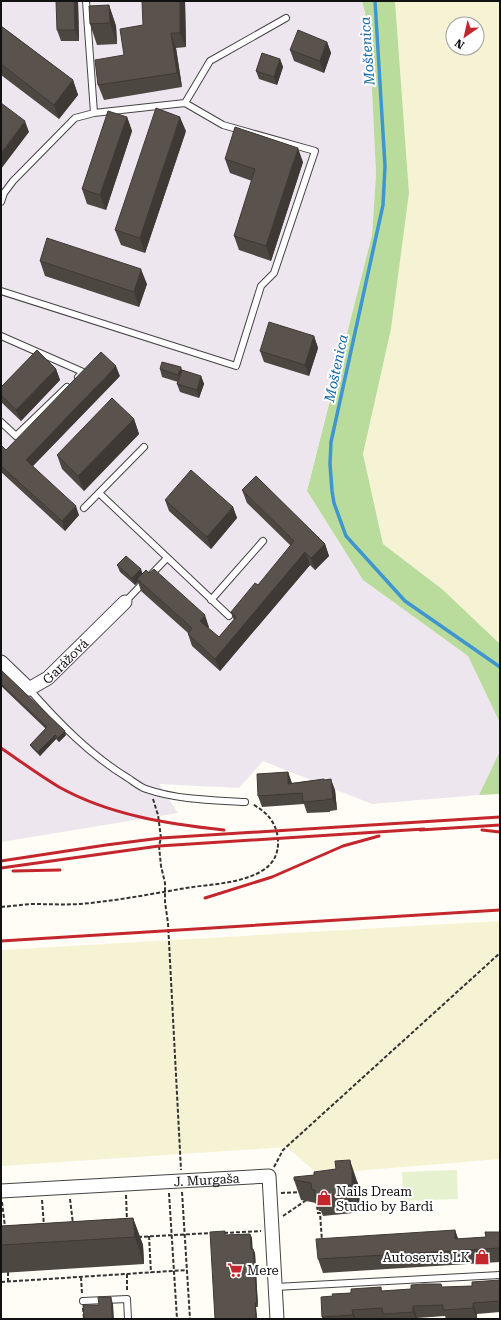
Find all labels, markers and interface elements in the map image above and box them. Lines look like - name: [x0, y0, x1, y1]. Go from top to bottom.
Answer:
- water label: Moštenica: [357, 16, 377, 87]
- north arrow: [445, 16, 485, 56]
- text: N: [452, 36, 467, 52]
- water label: Moštenica: [321, 333, 351, 404]
- street label: Garážová: [39, 635, 91, 687]
- street label: J. Murgaša: [173, 1170, 240, 1189]
- place label: Nails Dream Studio by Bardi: [336, 1184, 433, 1214]
- shop icon: Nails Dream Studio by Bardi: [315, 1189, 333, 1207]
- shop icon: Autoservis LK: [473, 1248, 491, 1266]
- place label: Autoservis LK: [383, 1250, 471, 1265]
- supermarket icon: Mere: [226, 1261, 244, 1279]
- place label: Mere: [247, 1263, 279, 1278]

